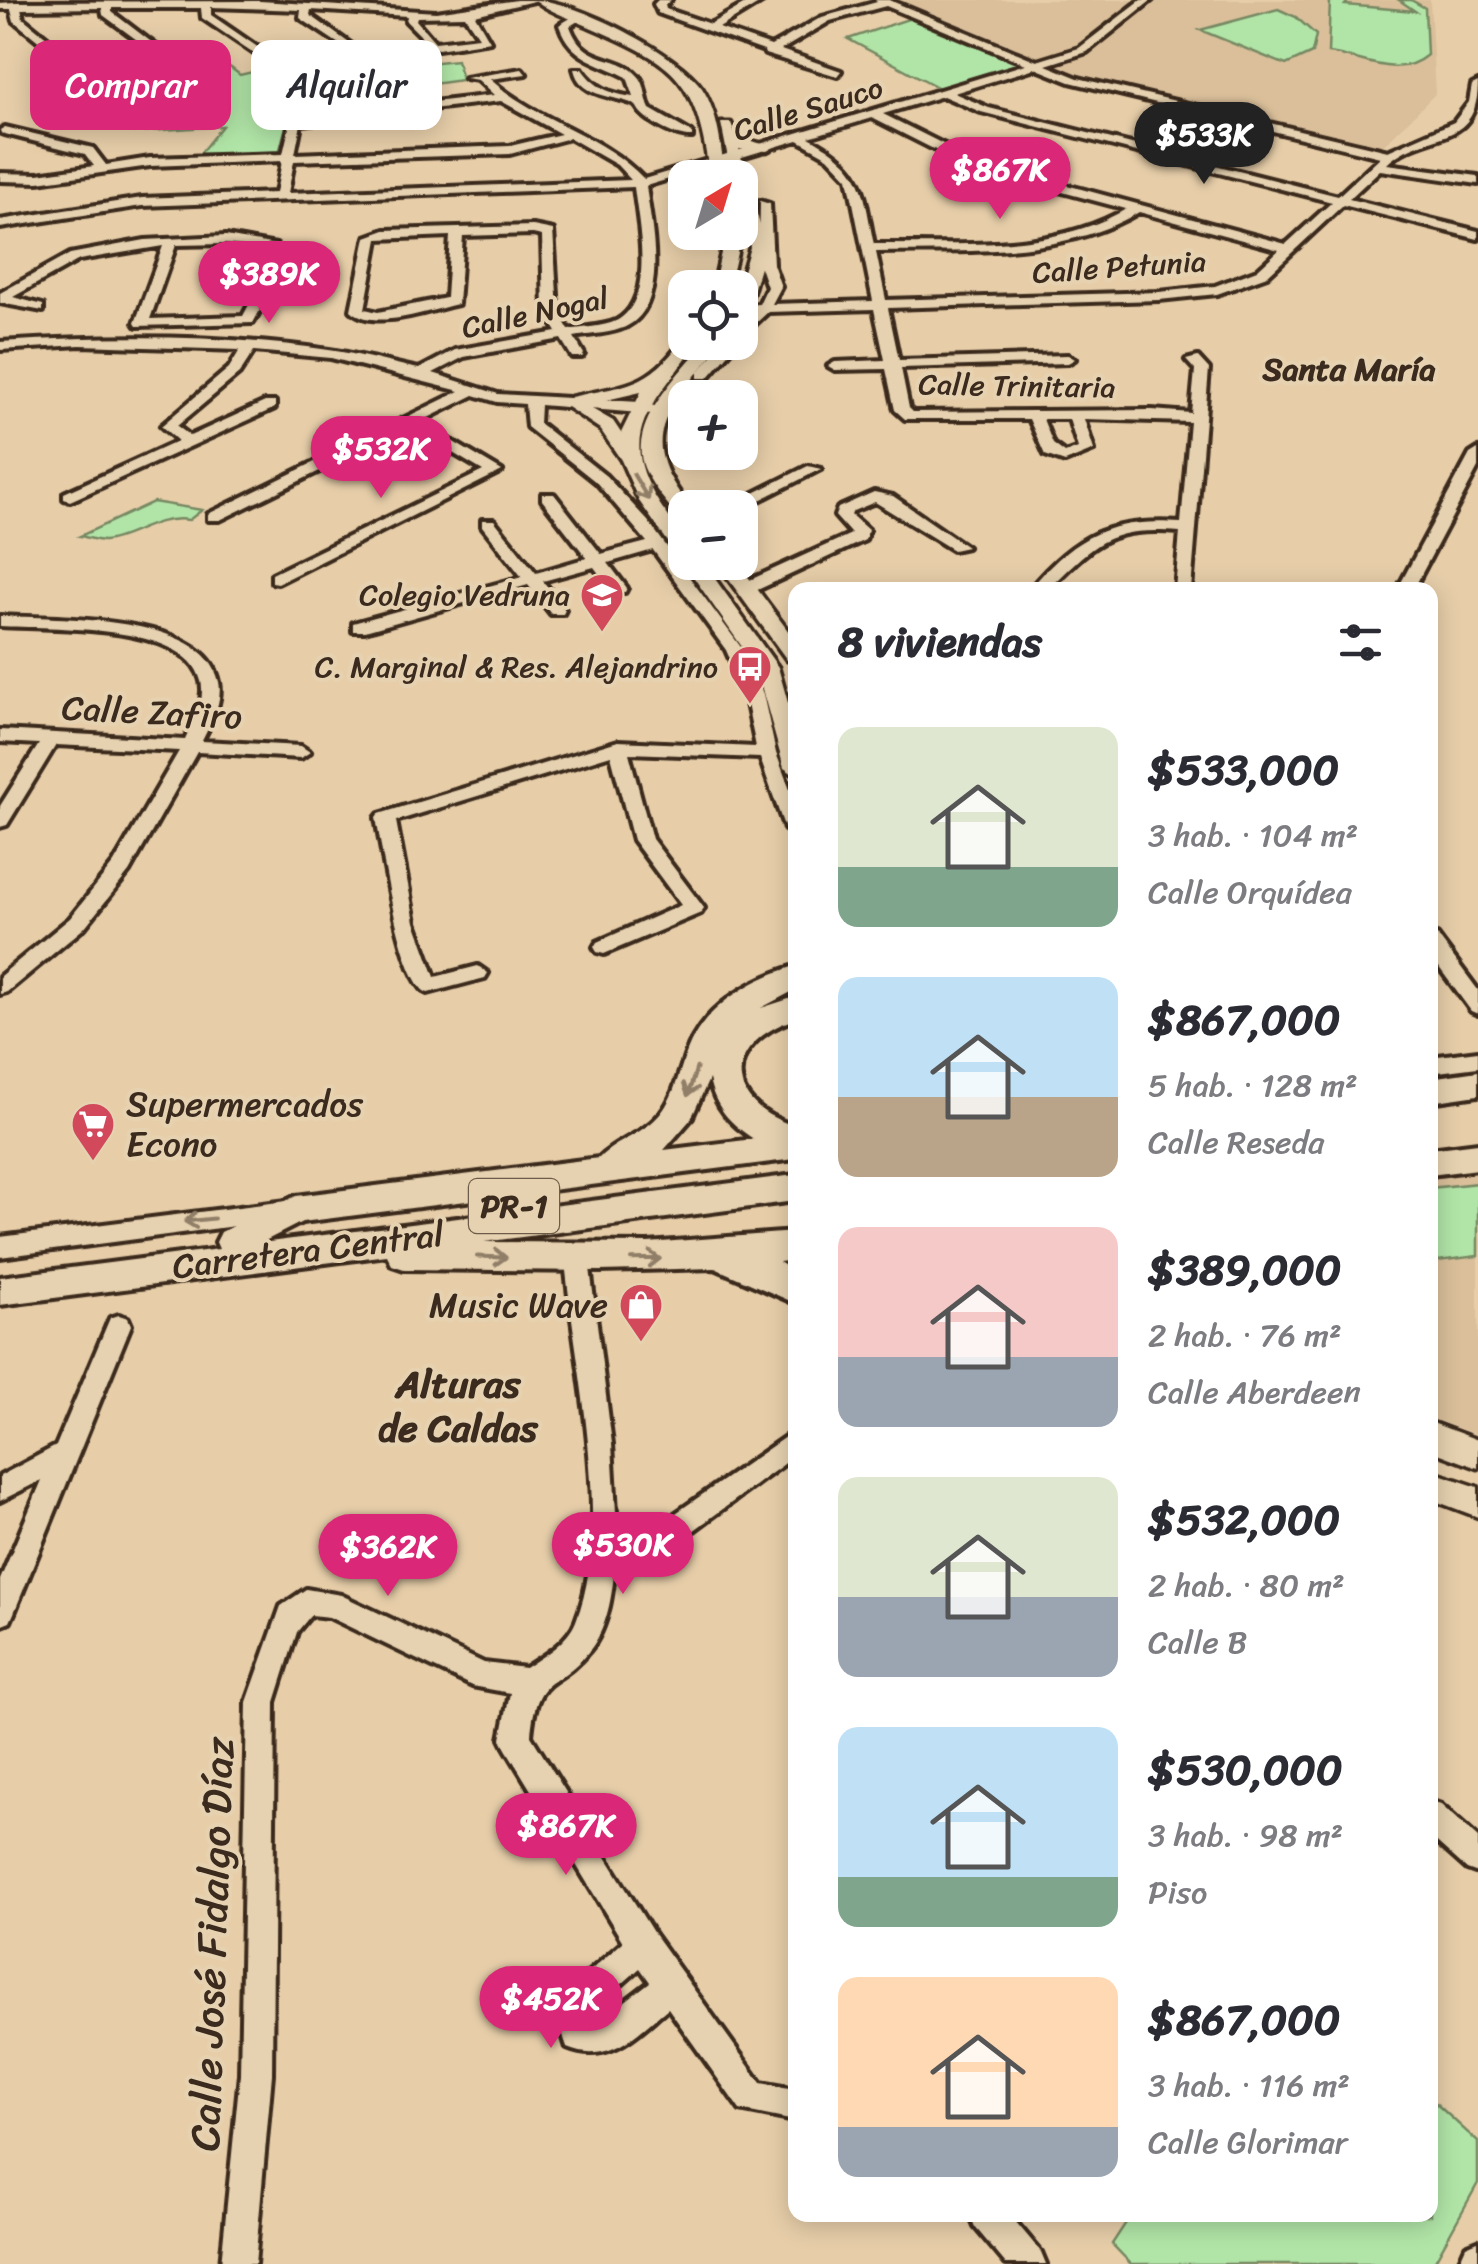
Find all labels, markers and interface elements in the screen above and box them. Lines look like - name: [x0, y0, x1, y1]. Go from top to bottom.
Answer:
- chip: Comprar: [30, 40, 231, 130]
- chip: Alquilar: [251, 40, 442, 130]
- street label: Calle Sauco: [726, 61, 890, 157]
- pin: $533K: [1134, 102, 1274, 187]
- text: $533K: [1156, 106, 1252, 163]
- pin: $867K: [930, 137, 1070, 222]
- text: $867K: [952, 141, 1048, 198]
- north arrow: [668, 160, 758, 250]
- map controls: [668, 160, 758, 580]
- street label: Calle Petunia: [1030, 234, 1208, 300]
- pin: $389K: [199, 241, 339, 326]
- text: $389K: [220, 245, 318, 302]
- button: locate: [668, 270, 758, 360]
- street label: Calle Nogal: [457, 271, 615, 355]
- district label: Santa María: [1261, 341, 1436, 398]
- street label: Calle Trinitaria: [918, 357, 1116, 415]
- button: +: [668, 380, 758, 470]
- pin: $532K: [311, 416, 451, 501]
- text: $532K: [333, 420, 429, 477]
- one-way arrow: [631, 472, 651, 501]
- button: −: [668, 490, 758, 580]
- place label: Colegio Vedruna: [359, 568, 570, 622]
- school or university icon: Colegio Vedruna: [579, 572, 625, 633]
- text: 8 viviendas: [838, 605, 1042, 679]
- icon: filters: [1333, 615, 1388, 670]
- place label: C. Marginal & Res. Alejandrino: [315, 640, 718, 694]
- bus stop icon: C. Marginal & Res. Alejandrino: [727, 644, 773, 705]
- street label: Calle Zafiro: [60, 676, 244, 748]
- text: $533,000: [1148, 733, 1339, 807]
- icon: home: [918, 767, 1038, 887]
- text: 3 hab. · 104 m²: [1148, 807, 1358, 864]
- text: Calle Orquídea: [1148, 864, 1352, 921]
- text: $867,000: [1148, 983, 1340, 1057]
- icon: home: [918, 1017, 1038, 1137]
- text: 5 hab. · 128 m²: [1148, 1057, 1358, 1114]
- one-way arrow: [682, 1065, 700, 1097]
- place label: Supermercados Econo: [126, 1073, 364, 1175]
- supermarket icon: Supermercados Econo: [70, 1101, 116, 1162]
- text: Calle Reseda: [1148, 1114, 1324, 1171]
- road number: PR-1: [469, 1179, 559, 1233]
- street label: Carretera Central: [169, 1202, 448, 1297]
- one-way arrow: [183, 1211, 216, 1230]
- text: $389,000: [1148, 1233, 1341, 1307]
- one-way arrow: [475, 1247, 507, 1266]
- one-way arrow: [629, 1249, 661, 1268]
- icon: home: [918, 1267, 1038, 1387]
- place label: Music Wave: [429, 1274, 608, 1336]
- shop icon: Music Wave: [618, 1282, 664, 1343]
- text: 2 hab. · 76 m²: [1148, 1307, 1342, 1364]
- district label: Alturas de Caldas: [378, 1351, 539, 1462]
- text: Calle Aberdeen: [1148, 1364, 1361, 1421]
- text: $532,000: [1148, 1483, 1340, 1557]
- pin: $530K: [553, 1512, 693, 1597]
- pin: $362K: [318, 1514, 458, 1599]
- text: $530K: [574, 1516, 672, 1573]
- icon: home: [918, 1517, 1038, 1637]
- text: $362K: [340, 1518, 436, 1575]
- text: 2 hab. · 80 m²: [1148, 1557, 1345, 1614]
- text: Calle B: [1148, 1614, 1248, 1671]
- text: $530,000: [1148, 1733, 1342, 1807]
- street label: Calle José Fidalgo Díaz: [168, 1735, 256, 2152]
- icon: home: [918, 1767, 1038, 1887]
- pin: $867K: [496, 1793, 636, 1878]
- text: $867K: [518, 1797, 614, 1854]
- text: 3 hab. · 98 m²: [1148, 1807, 1343, 1864]
- text: Piso: [1148, 1864, 1207, 1921]
- pin: $452K: [481, 1966, 621, 2051]
- text: $452K: [501, 1970, 601, 2027]
- text: $867,000: [1148, 1983, 1340, 2057]
- icon: home: [918, 2017, 1038, 2137]
- text: 3 hab. · 116 m²: [1148, 2057, 1350, 2114]
- text: Calle Glorimar: [1148, 2114, 1348, 2171]

